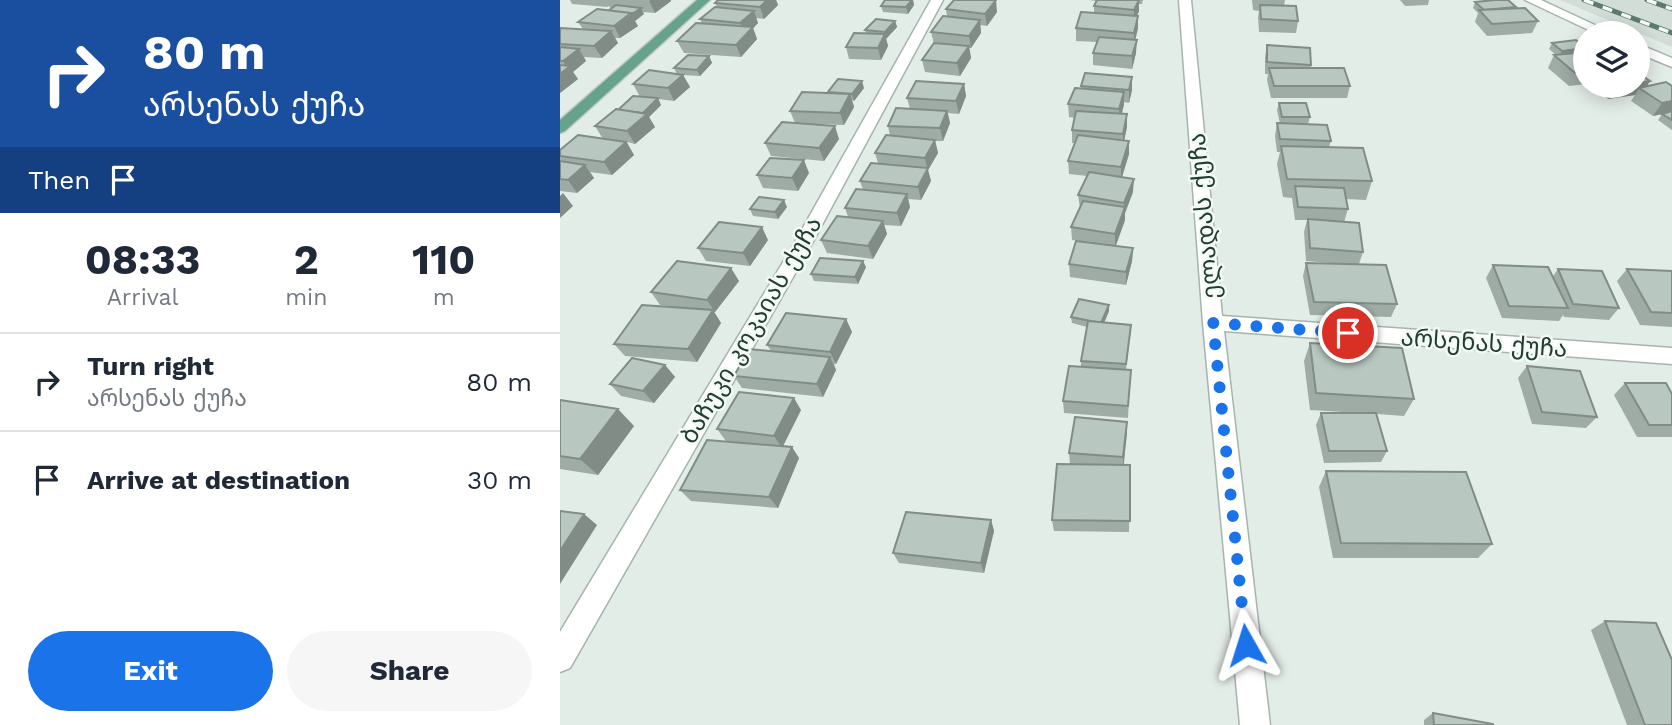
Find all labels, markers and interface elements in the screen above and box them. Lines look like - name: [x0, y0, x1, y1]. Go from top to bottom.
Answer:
- map controls: [1573, 21, 1650, 98]
- button: layers: [1573, 21, 1650, 98]
- text: 80 m: [143, 23, 265, 81]
- icon: right: [28, 28, 119, 119]
- text: არსენას ქუჩა: [143, 86, 365, 124]
- street label: ელადას ქუჩა: [1183, 132, 1225, 300]
- icon: arrive: [104, 161, 142, 199]
- text: Then: [28, 165, 90, 195]
- street label: ბაჩუკი კოკაიას ქუჩა: [675, 212, 827, 448]
- text: 08:33: [85, 235, 201, 284]
- text: 2: [294, 235, 319, 284]
- text: 110: [412, 235, 475, 284]
- text: Arrival: [107, 284, 178, 311]
- text: min: [285, 284, 327, 311]
- text: m: [433, 284, 455, 311]
- pin: [1318, 303, 1378, 363]
- icon: arrive: [1329, 314, 1367, 352]
- street label: არსენას ქუჩა: [1400, 323, 1568, 363]
- text: Turn right: [87, 351, 214, 381]
- icon: right: [28, 363, 66, 401]
- text: 80 m: [466, 367, 532, 397]
- text: არსენას ქუჩა: [87, 385, 247, 412]
- icon: arrive: [28, 461, 66, 499]
- text: Arrive at destination: [87, 465, 350, 495]
- text: 30 m: [467, 465, 532, 495]
- position arrow: [1209, 608, 1283, 682]
- button: Exit: [28, 631, 273, 711]
- button: Share: [287, 631, 532, 711]

